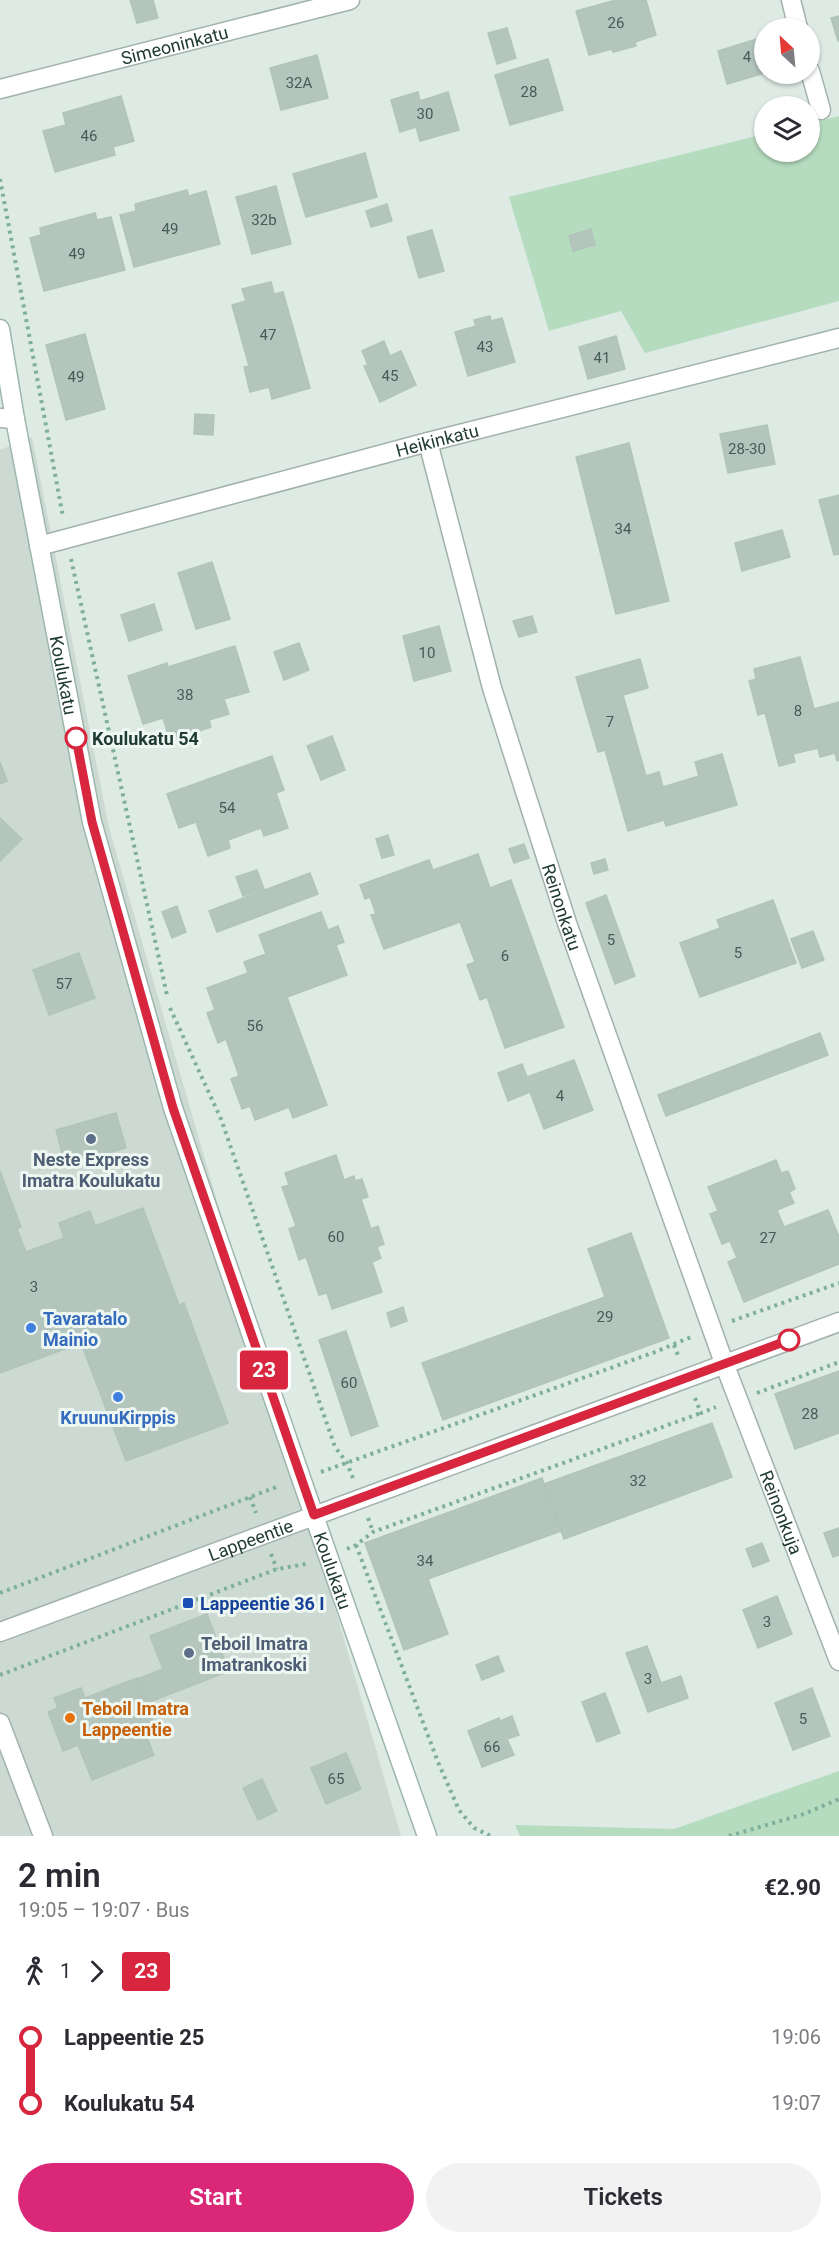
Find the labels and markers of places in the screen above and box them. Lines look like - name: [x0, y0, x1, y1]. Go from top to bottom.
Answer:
- marker: Koulukatu 54: [65, 727, 87, 749]
- place label: Koulukatu 54: [92, 728, 199, 749]
- marker: Neste Express Imatra Koulukatu: [84, 1132, 98, 1146]
- place label: Neste Express Imatra Koulukatu: [22, 1149, 160, 1191]
- place label: Tavaratalo Mainio: [43, 1308, 128, 1350]
- marker: Tavaratalo Mainio: [24, 1321, 38, 1335]
- unlabelled marker: [778, 1329, 800, 1351]
- marker: KruunuKirppis: [111, 1390, 125, 1404]
- place label: KruunuKirppis: [60, 1407, 176, 1428]
- place label: Lappeentie 36 I: [200, 1593, 325, 1614]
- marker: Lappeentie 36 I: [181, 1596, 195, 1610]
- place label: Teboil Imatra Imatrankoski: [201, 1633, 308, 1675]
- marker: Teboil Imatra Imatrankoski: [182, 1646, 196, 1660]
- place label: Teboil Imatra Lappeentie: [82, 1698, 189, 1740]
- marker: Teboil Imatra Lappeentie: [63, 1711, 77, 1725]

